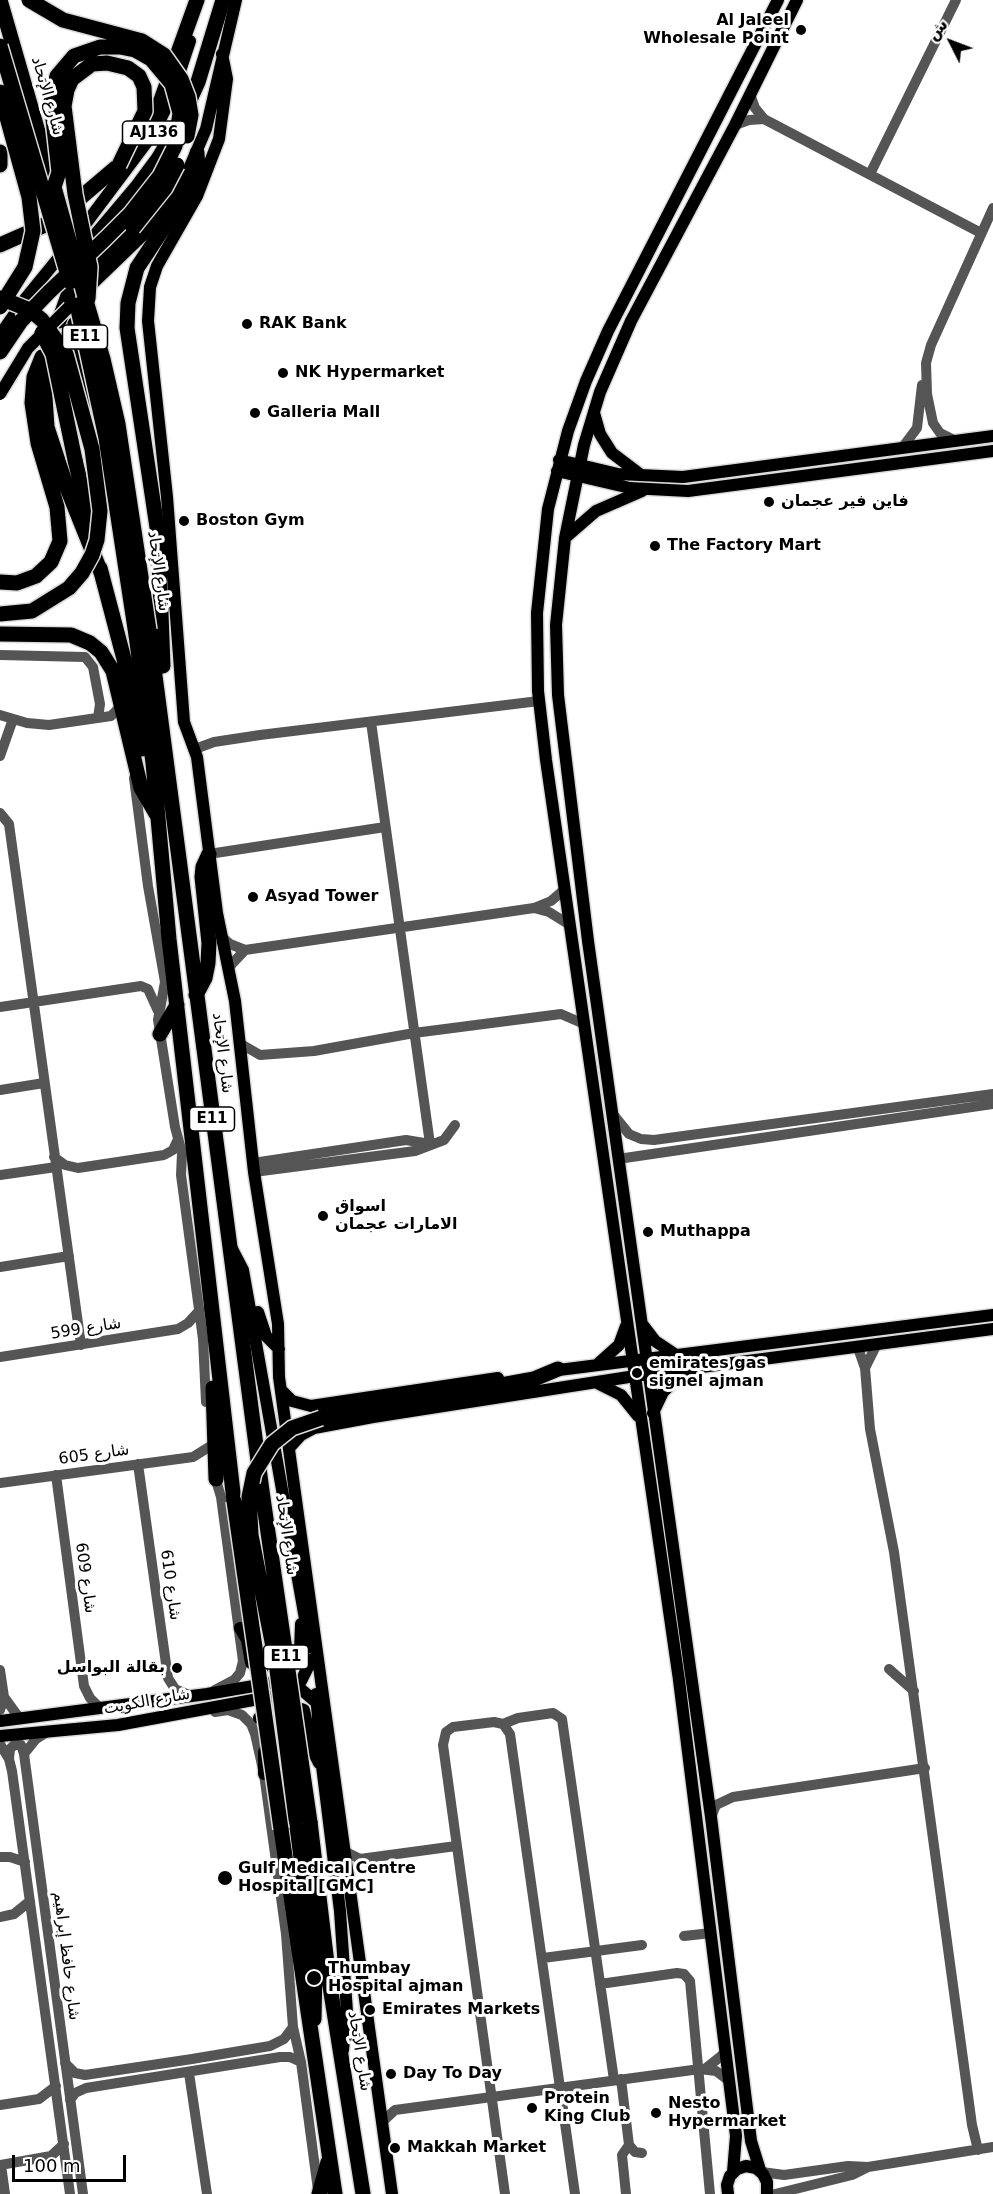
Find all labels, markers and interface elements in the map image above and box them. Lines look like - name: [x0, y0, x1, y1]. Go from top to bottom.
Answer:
- place label: Al Jaleel Wholesale Point: [643, 11, 789, 49]
- north arrow: [921, 12, 981, 72]
- text: ش: [923, 15, 952, 44]
- marker: Al Jaleel Wholesale Point: [794, 23, 808, 37]
- street label: شارع الإتحاد: [27, 54, 67, 138]
- road number: AJ136: [122, 121, 186, 145]
- place label: RAK Bank: [259, 314, 347, 334]
- marker: RAK Bank: [240, 317, 254, 331]
- road number: E11: [62, 325, 107, 349]
- place label: NK Hypermarket: [295, 363, 444, 383]
- marker: NK Hypermarket: [276, 366, 290, 380]
- place label: Galleria Mall: [267, 403, 380, 423]
- marker: Galleria Mall: [248, 406, 262, 420]
- place label: فاين فير عجمان: [781, 492, 909, 512]
- marker: فاين فير عجمان: [762, 495, 776, 509]
- place label: Boston Gym: [196, 511, 305, 531]
- marker: Boston Gym: [177, 514, 191, 528]
- street label: شارع الإتحاد: [143, 530, 173, 612]
- place label: The Factory Mart: [667, 536, 821, 556]
- marker: The Factory Mart: [648, 539, 662, 553]
- place label: Asyad Tower: [265, 887, 378, 907]
- marker: Asyad Tower: [246, 890, 260, 904]
- street label: شارع الإتحاد: [208, 1012, 236, 1094]
- road number: E11: [190, 1107, 234, 1131]
- place label: اسواق الامارات عجمان: [335, 1197, 458, 1235]
- marker: اسواق الامارات عجمان: [316, 1209, 330, 1223]
- place label: Muthappa: [660, 1222, 751, 1242]
- marker: Muthappa: [641, 1225, 655, 1239]
- street label: شارع 599: [49, 1314, 123, 1344]
- place label: emirates gas signel ajman: [649, 1354, 766, 1392]
- marker: emirates gas signel ajman: [630, 1366, 644, 1380]
- street label: شارع 605: [57, 1441, 131, 1469]
- street label: شارع الإتحاد: [271, 1494, 301, 1576]
- street label: شارع 609: [71, 1541, 99, 1615]
- street label: شارع 610: [156, 1548, 184, 1622]
- road number: E11: [264, 1645, 308, 1669]
- place label: بقالة البواسل: [57, 1658, 165, 1678]
- marker: بقالة البواسل: [170, 1661, 184, 1675]
- street label: شارع الكويت: [102, 1685, 192, 1719]
- place label: Gulf Medical Centre Hospital [GMC]: [238, 1859, 416, 1897]
- marker: Gulf Medical Centre Hospital [GMC]: [216, 1869, 234, 1887]
- street label: شارع حافظ إبراهيم: [49, 1891, 83, 2021]
- place label: Thumbay Hospital ajman: [328, 1959, 463, 1997]
- marker: Thumbay Hospital ajman: [305, 1969, 323, 1987]
- place label: Emirates Markets: [382, 2000, 540, 2020]
- marker: Emirates Markets: [363, 2003, 377, 2017]
- street label: شارع الإتحاد: [343, 2010, 375, 2092]
- place label: Day To Day: [403, 2064, 502, 2084]
- marker: Day To Day: [384, 2067, 398, 2081]
- place label: Protein King Club: [544, 2089, 630, 2127]
- place label: Nesto Hypermarket: [668, 2094, 786, 2132]
- marker: Protein King Club: [525, 2101, 539, 2115]
- marker: Nesto Hypermarket: [649, 2106, 663, 2120]
- place label: Makkah Market: [407, 2138, 546, 2158]
- marker: Makkah Market: [388, 2141, 402, 2155]
- scale bar: [15, 2143, 129, 2181]
- text: 100 m: [23, 2155, 81, 2176]

